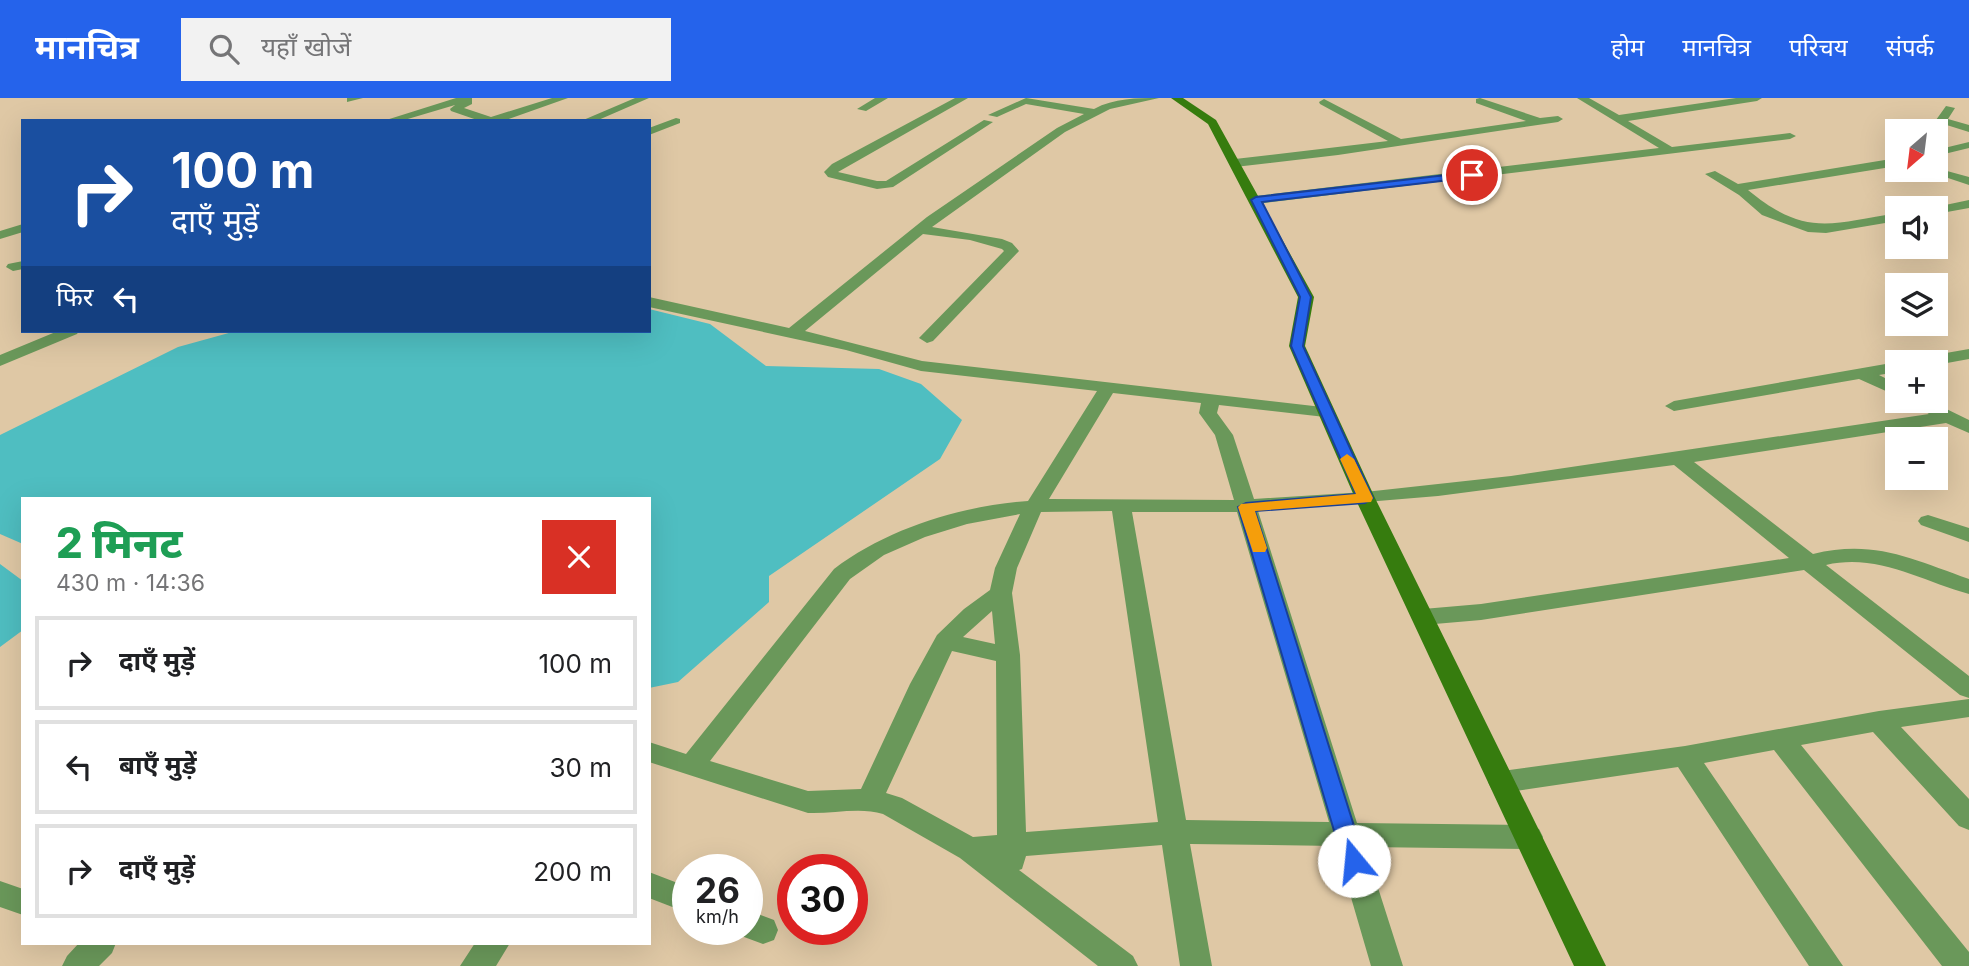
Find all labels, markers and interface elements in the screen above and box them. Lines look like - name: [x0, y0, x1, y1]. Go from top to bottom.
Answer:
- search box: [181, 18, 671, 81]
- text: मानचित्र: [35, 27, 139, 67]
- icon: search: [205, 30, 243, 68]
- text: यहाँ खोजें: [261, 31, 351, 62]
- text: होम: [1611, 33, 1644, 62]
- text: मानचित्र: [1682, 33, 1751, 62]
- text: परिचय: [1789, 33, 1848, 62]
- text: संपर्क: [1886, 33, 1934, 62]
- north arrow: [1885, 119, 1948, 182]
- map controls: [1885, 119, 1948, 490]
- text: 100 m: [171, 141, 315, 200]
- pin: [1442, 145, 1502, 205]
- icon: right: [56, 147, 147, 238]
- icon: arrive: [1453, 156, 1491, 194]
- button: sound: [1885, 196, 1948, 259]
- text: दाएँ मुड़ें: [171, 201, 259, 240]
- button: layers: [1885, 273, 1948, 336]
- icon: left: [107, 280, 145, 318]
- text: फिर: [56, 281, 93, 312]
- button: +: [1885, 350, 1948, 413]
- button: −: [1885, 427, 1948, 490]
- text: 2 मिनट: [56, 517, 182, 568]
- button: close: [542, 520, 616, 594]
- text: 430 m · 14:36: [56, 569, 205, 597]
- icon: right: [60, 644, 98, 682]
- text: दाएँ मुड़ें: [119, 645, 195, 676]
- text: 100 m: [539, 648, 612, 679]
- icon: left: [60, 748, 98, 786]
- text: बाएँ मुड़ें: [119, 749, 196, 780]
- text: 30 m: [549, 752, 612, 783]
- position arrow: [1317, 824, 1391, 898]
- icon: right: [60, 852, 98, 890]
- text: दाएँ मुड़ें: [119, 853, 195, 884]
- speed limit sign: 30: [777, 854, 868, 945]
- text: 200 m: [533, 856, 612, 887]
- text: 26: [695, 869, 740, 911]
- text: km/h: [696, 906, 739, 927]

